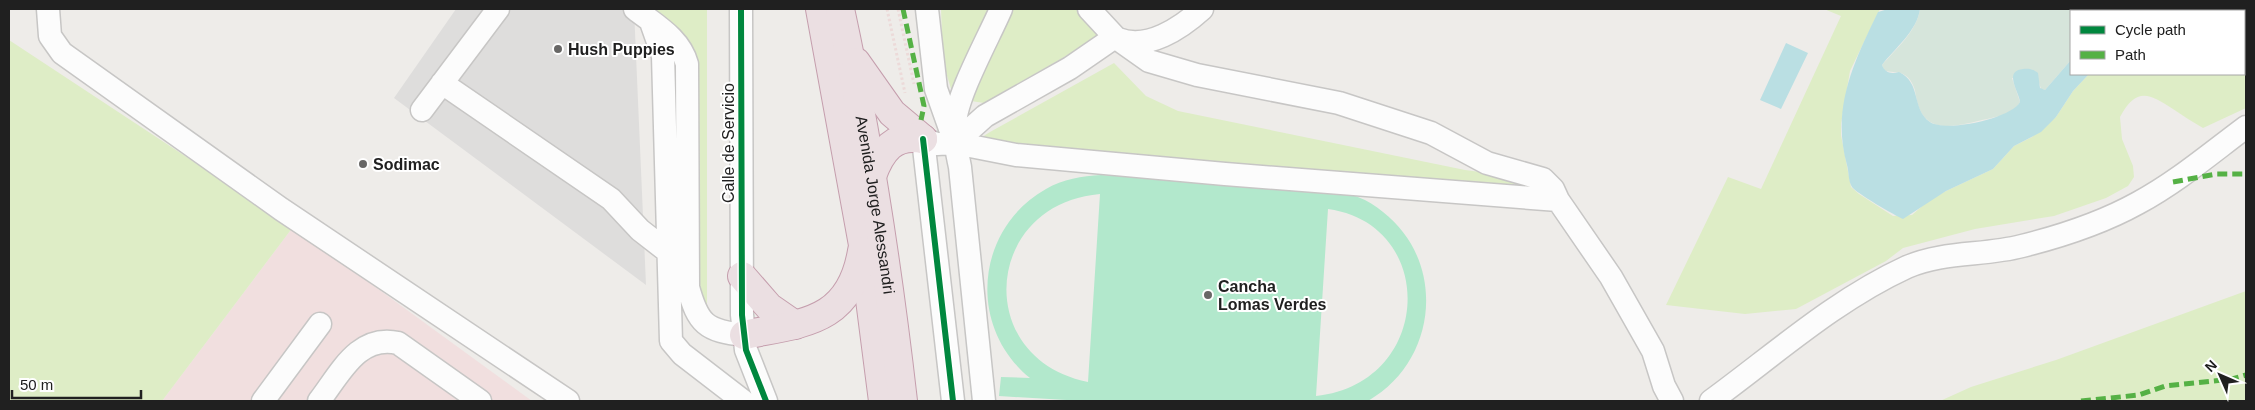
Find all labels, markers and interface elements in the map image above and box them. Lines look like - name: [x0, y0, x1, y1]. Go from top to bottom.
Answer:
- legend: [2070, 10, 2245, 75]
- text: Cycle path: [2115, 21, 2186, 38]
- place label: Hush Puppies: [568, 41, 675, 58]
- marker: Hush Puppies: [552, 43, 564, 55]
- text: Path: [2115, 46, 2146, 63]
- street label: Calle de Servicio: [720, 83, 737, 203]
- street label: Avenida Jorge Alessandri: [853, 114, 898, 295]
- place label: Sodimac: [373, 156, 440, 173]
- marker: Sodimac: [357, 158, 369, 170]
- place label: Cancha Lomas Verdes: [1218, 278, 1327, 313]
- marker: Cancha Lomas Verdes: [1202, 289, 1214, 301]
- north arrow: [2195, 350, 2245, 400]
- text: N: [2202, 357, 2220, 375]
- scale bar: [12, 368, 141, 400]
- text: 50 m: [20, 376, 53, 393]

